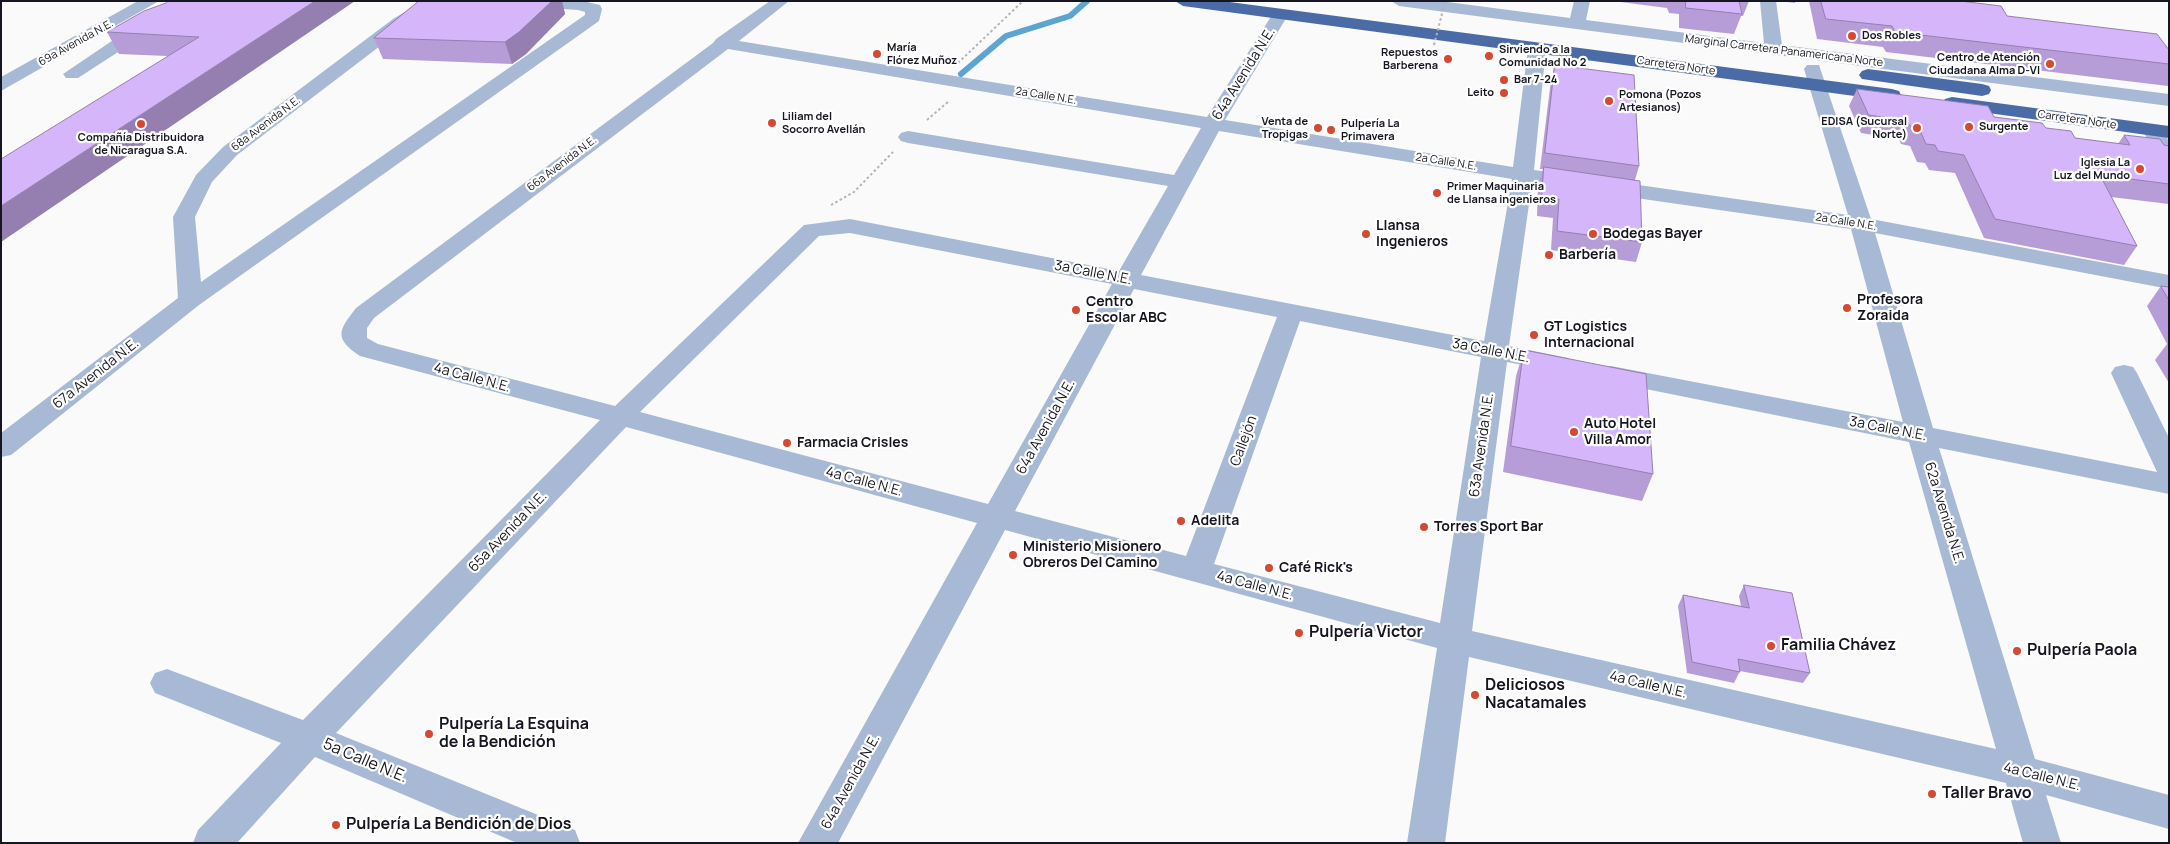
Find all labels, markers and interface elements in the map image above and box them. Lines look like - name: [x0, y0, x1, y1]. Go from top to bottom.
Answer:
- street label: 69a Avenida N.E.: [36, 17, 116, 69]
- street label: 64a Avenida N.E.: [1209, 25, 1279, 123]
- place label: Dos Robles: [1862, 29, 1921, 43]
- marker: Dos Robles: [1846, 30, 1858, 42]
- street label: Marginal Carretera Panamericana Norte: [1684, 32, 1884, 70]
- place label: María Flórez Muñoz: [887, 41, 957, 67]
- place label: Sirviendo a la Comunidad No 2: [1499, 43, 1586, 69]
- place label: Repuestos Barberena: [1381, 46, 1438, 72]
- marker: María Flórez Muñoz: [871, 48, 883, 60]
- marker: Sirviendo a la Comunidad No 2: [1483, 50, 1495, 62]
- place label: Centro de Atención Ciudadana Alma D-VI: [1929, 51, 2040, 77]
- marker: Repuestos Barberena: [1442, 53, 1454, 65]
- street label: Carretera Norte: [1636, 54, 1716, 78]
- marker: Centro de Atención Ciudadana Alma D-VI: [2044, 58, 2056, 70]
- place label: Bar 7-24: [1514, 73, 1557, 87]
- marker: Bar 7-24: [1498, 74, 1510, 86]
- street label: 2a Calle N.E.: [1014, 85, 1078, 107]
- place label: Leito: [1467, 86, 1494, 100]
- marker: Leito: [1498, 87, 1510, 99]
- place label: Pomona (Pozos Artesianos): [1619, 88, 1701, 114]
- street label: 68a Avenida N.E.: [229, 94, 303, 154]
- marker: Pomona (Pozos Artesianos): [1603, 95, 1615, 107]
- street label: Carretera Norte: [2037, 108, 2117, 132]
- place label: Liliam del Socorro Avellán: [782, 110, 865, 136]
- place label: Venta de Tropigas: [1262, 115, 1308, 141]
- place label: EDISA (Sucursal Norte): [1821, 115, 1907, 141]
- marker: Liliam del Socorro Avellán: [766, 117, 778, 129]
- place label: Pulpería La Primavera: [1341, 117, 1400, 143]
- marker: Compañía Distribuidora de Nicaragua S.A.: [135, 118, 147, 130]
- place label: Surgente: [1979, 120, 2028, 134]
- marker: Surgente: [1963, 121, 1975, 133]
- marker: Venta de Tropigas: [1312, 122, 1324, 134]
- marker: EDISA (Sucursal Norte): [1911, 122, 1923, 134]
- marker: Pulpería La Primavera: [1325, 124, 1337, 136]
- place label: Compañía Distribuidora de Nicaragua S.A.: [78, 131, 204, 157]
- street label: 66a Avenida N.E.: [525, 134, 599, 194]
- street label: 2a Calle N.E.: [1414, 151, 1478, 173]
- place label: Iglesia La Luz del Mundo: [2054, 156, 2130, 182]
- marker: Iglesia La Luz del Mundo: [2134, 163, 2146, 175]
- place label: Primer Maquinaria de Llansa ingenieros: [1447, 180, 1556, 206]
- marker: Primer Maquinaria de Llansa ingenieros: [1431, 187, 1443, 199]
- street label: 2a Calle N.E.: [1814, 211, 1878, 233]
- place label: Llansa Ingenieros: [1376, 218, 1448, 250]
- place label: Bodegas Bayer: [1603, 226, 1703, 242]
- marker: Llansa Ingenieros: [1360, 228, 1372, 240]
- marker: Bodegas Bayer: [1587, 228, 1599, 240]
- place label: Barbería: [1559, 247, 1616, 263]
- marker: Barbería: [1543, 249, 1555, 261]
- street label: 3a Calle N.E.: [1053, 257, 1133, 289]
- place label: Profesora Zoraida: [1857, 292, 1923, 324]
- place label: Centro Escolar ABC: [1086, 294, 1167, 326]
- marker: Profesora Zoraida: [1841, 302, 1853, 314]
- marker: Centro Escolar ABC: [1070, 304, 1082, 316]
- place label: GT Logistics Internacional: [1544, 319, 1634, 352]
- marker: GT Logistics Internacional: [1528, 329, 1540, 341]
- street label: 67a Avenida N.E.: [50, 335, 142, 413]
- street label: 3a Calle N.E.: [1451, 335, 1531, 367]
- street label: 4a Calle N.E.: [432, 360, 512, 396]
- street label: 64a Avenida N.E.: [1013, 377, 1079, 477]
- street label: 63a Avenida N.E.: [1466, 392, 1498, 498]
- street label: Callejón: [1227, 413, 1261, 469]
- street label: 3a Calle N.E.: [1848, 413, 1928, 445]
- place label: Auto Hotel Villa Amor: [1584, 416, 1656, 448]
- marker: Auto Hotel Villa Amor: [1568, 426, 1580, 438]
- place label: Farmacia Crisles: [797, 435, 908, 451]
- marker: Farmacia Crisles: [781, 437, 793, 449]
- street label: 62a Avenida N.E.: [1921, 460, 1967, 566]
- street label: 4a Calle N.E.: [824, 464, 904, 500]
- street label: 65a Avenida N.E.: [465, 488, 551, 576]
- place label: Adelita: [1191, 513, 1239, 529]
- marker: Adelita: [1175, 515, 1187, 527]
- place label: Torres Sport Bar: [1434, 519, 1543, 535]
- marker: Torres Sport Bar: [1418, 521, 1430, 533]
- place label: Ministerio Misionero Obreros Del Camino: [1023, 539, 1161, 572]
- marker: Ministerio Misionero Obreros Del Camino: [1007, 549, 1019, 561]
- place label: Café Rick's: [1279, 560, 1353, 576]
- marker: Café Rick's: [1263, 562, 1275, 574]
- street label: 4a Calle N.E.: [1215, 568, 1295, 604]
- place label: Pulpería Victor: [1309, 623, 1423, 643]
- marker: Pulpería Victor: [1293, 627, 1305, 639]
- place label: Familia Chávez: [1781, 636, 1896, 656]
- marker: Familia Chávez: [1765, 640, 1777, 652]
- place label: Pulpería Paola: [2027, 641, 2137, 661]
- marker: Pulpería Paola: [2011, 645, 2023, 657]
- street label: 4a Calle N.E.: [1608, 668, 1688, 702]
- place label: Deliciosos Nacatamales: [1485, 676, 1587, 714]
- marker: Deliciosos Nacatamales: [1469, 689, 1481, 701]
- place label: Pulpería La Esquina de la Bendición: [439, 715, 589, 753]
- marker: Pulpería La Esquina de la Bendición: [423, 728, 435, 740]
- street label: 64a Avenida N.E.: [818, 732, 884, 832]
- street label: 5a Calle N.E.: [320, 735, 410, 787]
- street label: 4a Calle N.E.: [2002, 759, 2082, 795]
- place label: Taller Bravo: [1942, 784, 2032, 804]
- marker: Taller Bravo: [1926, 788, 1938, 800]
- place label: Pulpería La Bendición de Dios: [346, 815, 571, 835]
- marker: Pulpería La Bendición de Dios: [330, 819, 342, 831]

